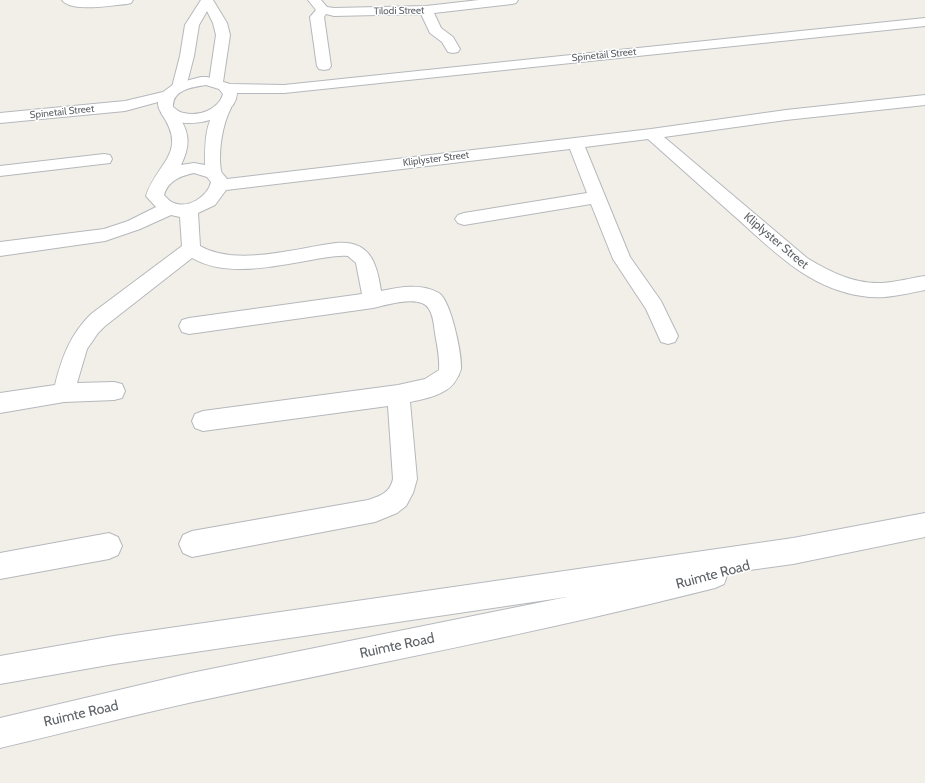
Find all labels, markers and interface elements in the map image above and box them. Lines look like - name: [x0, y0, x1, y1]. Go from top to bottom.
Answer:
- street label: Tilodi Street: [374, 5, 424, 17]
- street label: Spinetail Street: [571, 46, 637, 64]
- street label: Spinetail Street: [29, 103, 95, 121]
- street label: Kliplyster Street: [402, 149, 470, 169]
- street label: Kliplyster Street: [741, 210, 811, 272]
- street label: Ruimte Road: [674, 557, 752, 593]
- street label: Ruimte Road: [358, 630, 436, 662]
- street label: Ruimte Road: [42, 697, 120, 731]

